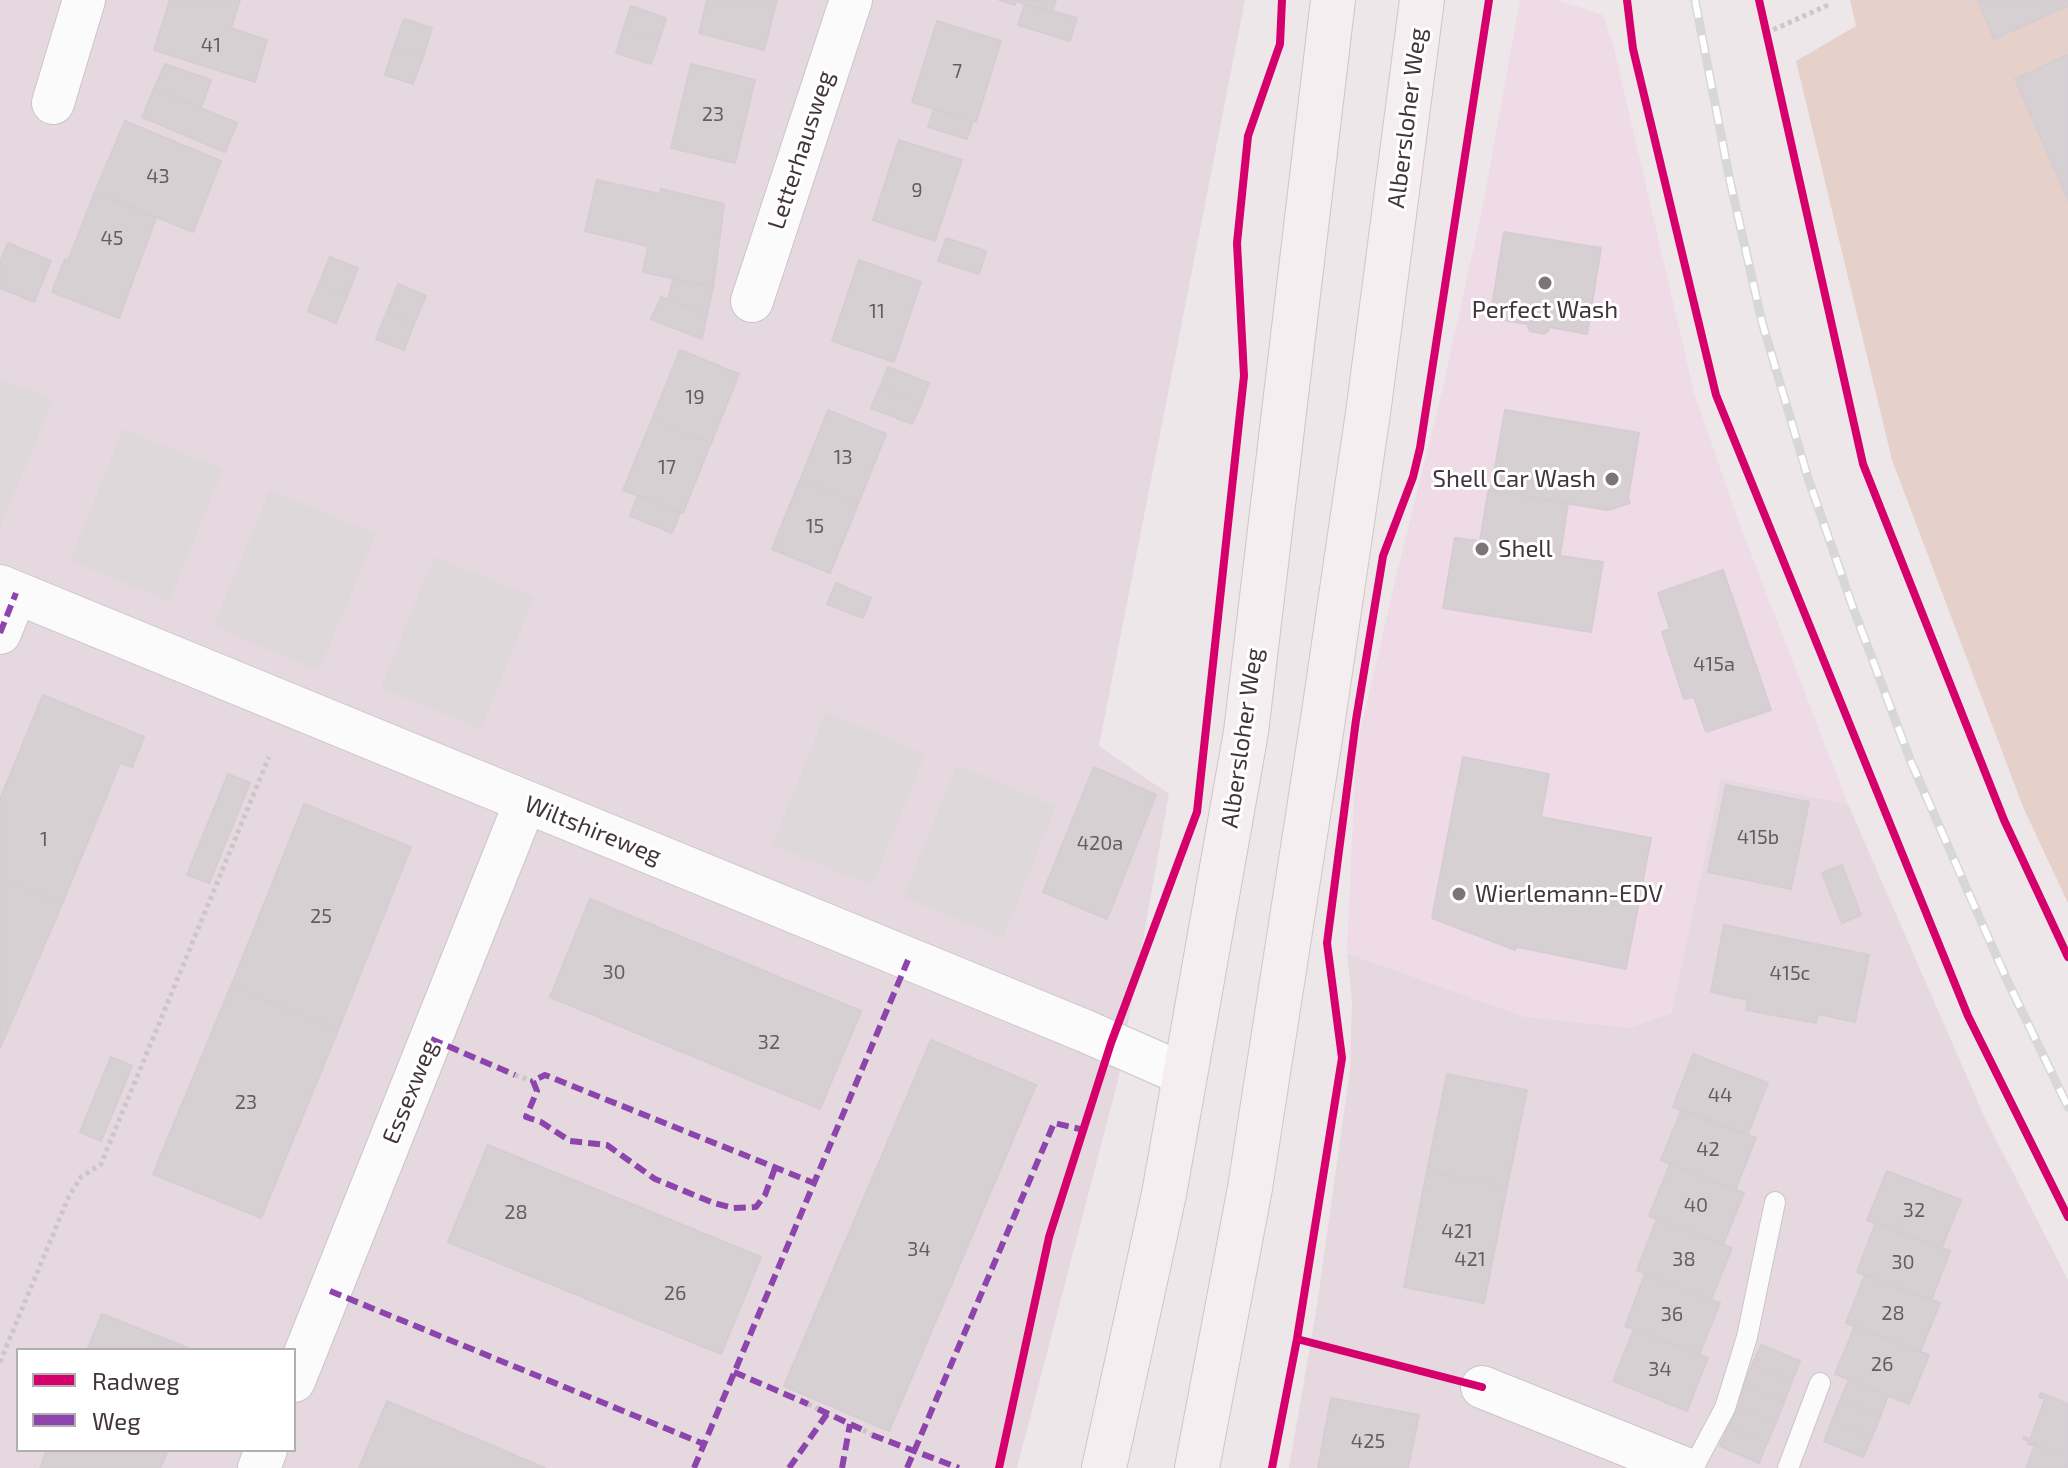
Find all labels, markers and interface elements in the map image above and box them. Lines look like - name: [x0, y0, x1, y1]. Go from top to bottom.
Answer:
- street label: Albersloher Weg: [1382, 26, 1432, 210]
- house number: 41: [201, 33, 221, 57]
- house number: 7: [952, 59, 962, 83]
- street label: Letterhausweg: [762, 67, 840, 233]
- house number: 23: [702, 102, 724, 126]
- house number: 43: [146, 164, 170, 188]
- house number: 9: [911, 178, 923, 202]
- house number: 45: [100, 226, 124, 250]
- marker: Perfect Wash: [1536, 274, 1554, 292]
- place label: Perfect Wash: [1472, 296, 1618, 324]
- house number: 11: [869, 299, 885, 323]
- house number: 19: [685, 385, 705, 409]
- house number: 13: [833, 445, 853, 469]
- house number: 17: [658, 455, 676, 479]
- place label: Shell Car Wash: [1432, 465, 1596, 493]
- marker: Shell Car Wash: [1603, 470, 1621, 488]
- house number: 15: [806, 514, 824, 538]
- place label: Shell: [1498, 535, 1553, 563]
- marker: Shell: [1473, 540, 1491, 558]
- street label: Albersloher Weg: [1215, 646, 1269, 830]
- house number: 415a: [1693, 652, 1735, 676]
- street label: Wiltshireweg: [520, 789, 666, 871]
- house number: 415b: [1737, 825, 1779, 849]
- house number: 1: [40, 827, 48, 851]
- house number: 420a: [1077, 831, 1123, 855]
- place label: Wierlemann-EDV: [1475, 880, 1663, 908]
- marker: Wierlemann-EDV: [1450, 885, 1468, 903]
- house number: 25: [310, 904, 332, 928]
- house number: 30: [602, 960, 626, 984]
- house number: 415c: [1770, 961, 1810, 985]
- house number: 32: [758, 1030, 780, 1054]
- street label: Essexweg: [376, 1036, 444, 1148]
- house number: 44: [1708, 1083, 1732, 1107]
- house number: 23: [235, 1090, 257, 1114]
- house number: 42: [1696, 1137, 1720, 1161]
- house number: 40: [1684, 1193, 1708, 1217]
- house number: 32: [1903, 1198, 1925, 1222]
- house number: 28: [504, 1200, 528, 1224]
- house number: 421: [1441, 1219, 1473, 1243]
- house number: 34: [907, 1237, 931, 1261]
- house number: 421: [1454, 1247, 1486, 1271]
- house number: 38: [1672, 1247, 1696, 1271]
- house number: 30: [1891, 1250, 1915, 1274]
- house number: 26: [664, 1281, 686, 1305]
- house number: 28: [1881, 1301, 1905, 1325]
- house number: 36: [1661, 1302, 1683, 1326]
- legend: [16, 1348, 296, 1452]
- house number: 26: [1871, 1352, 1893, 1376]
- house number: 34: [1648, 1357, 1672, 1381]
- text: Radweg: [92, 1366, 180, 1395]
- text: Weg: [92, 1406, 141, 1435]
- house number: 425: [1351, 1429, 1385, 1453]

